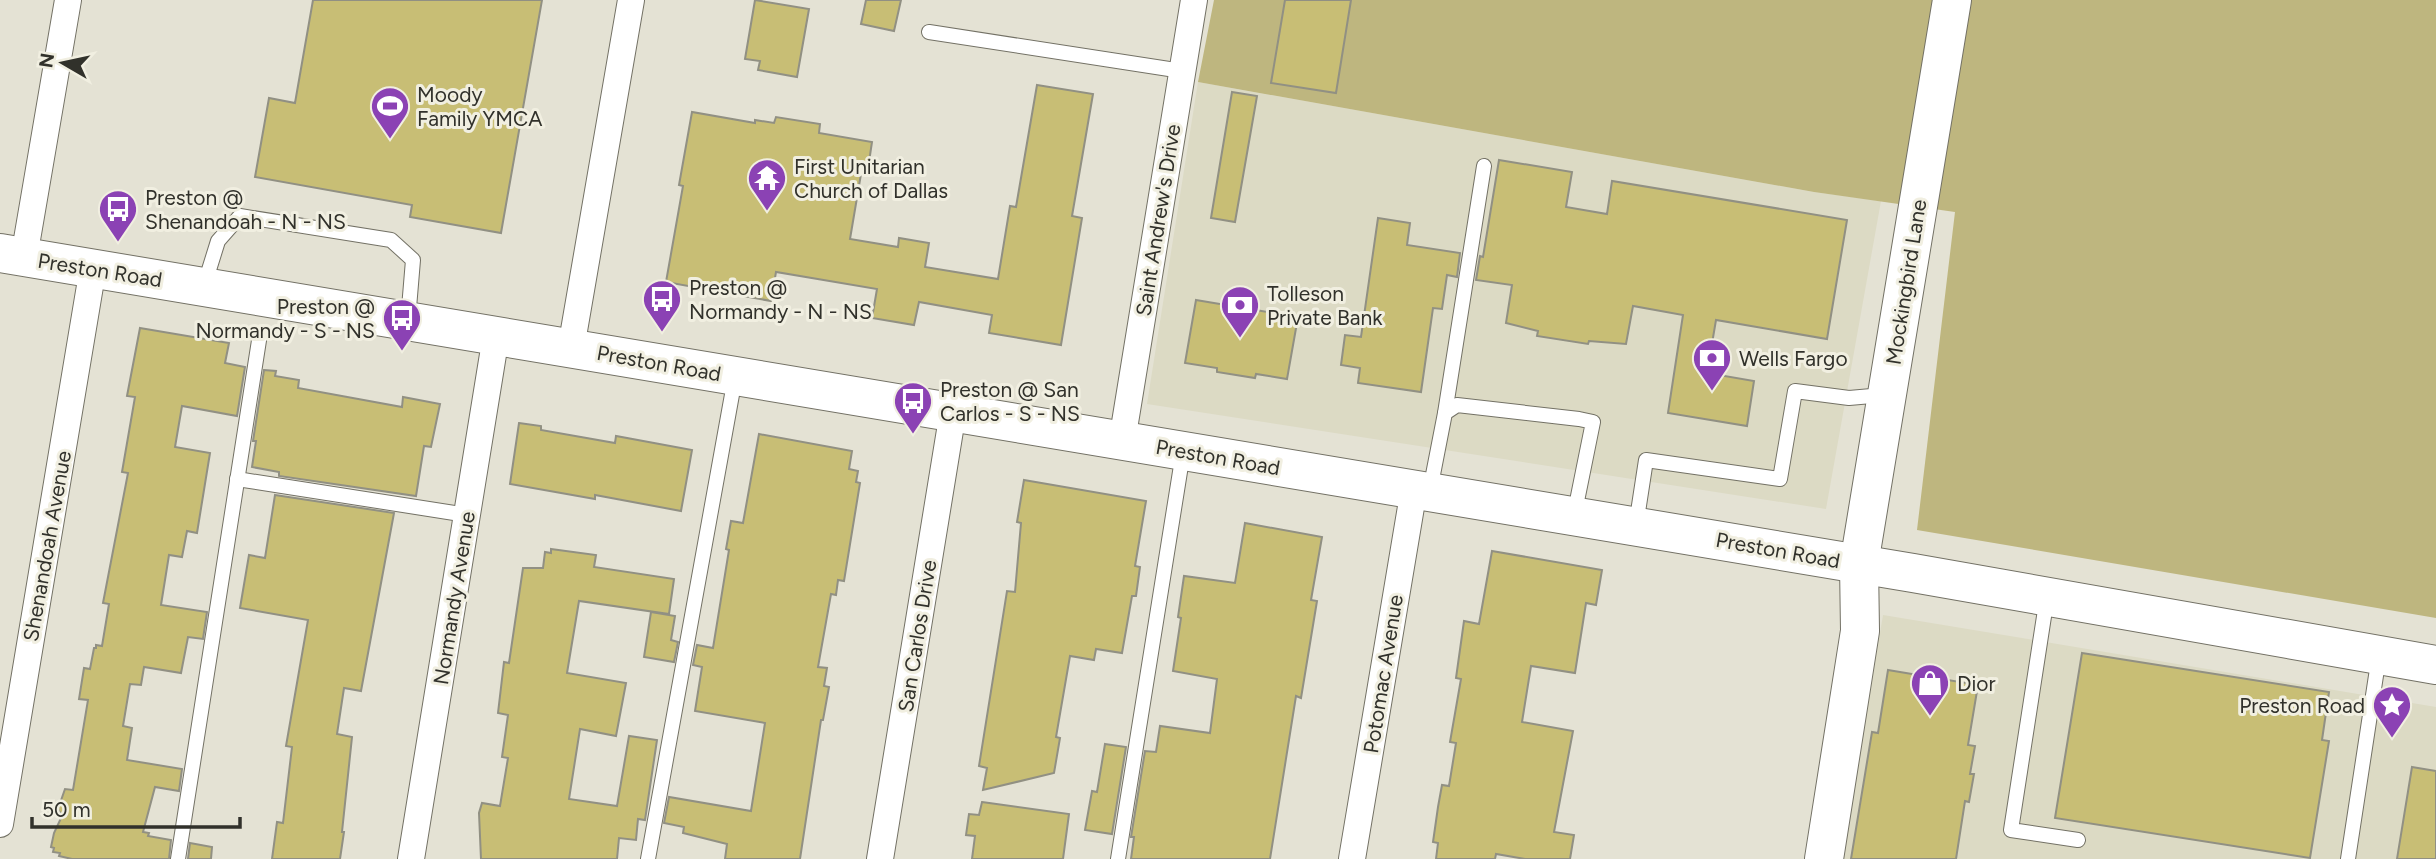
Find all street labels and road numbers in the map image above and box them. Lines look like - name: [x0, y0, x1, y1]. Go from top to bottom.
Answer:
- street label: Saint Andrew's Drive: [1130, 122, 1186, 318]
- street label: Mockingbird Lane: [1881, 198, 1931, 366]
- street label: Preston Road: [36, 248, 164, 292]
- street label: Preston Road: [595, 340, 723, 386]
- street label: Preston Road: [1154, 434, 1282, 480]
- street label: Shenandoah Avenue: [18, 449, 76, 643]
- street label: Normandy Avenue: [428, 509, 480, 687]
- street label: Preston Road: [1714, 527, 1842, 573]
- street label: San Carlos Drive: [893, 558, 941, 714]
- street label: Potomac Avenue: [1358, 593, 1408, 755]

